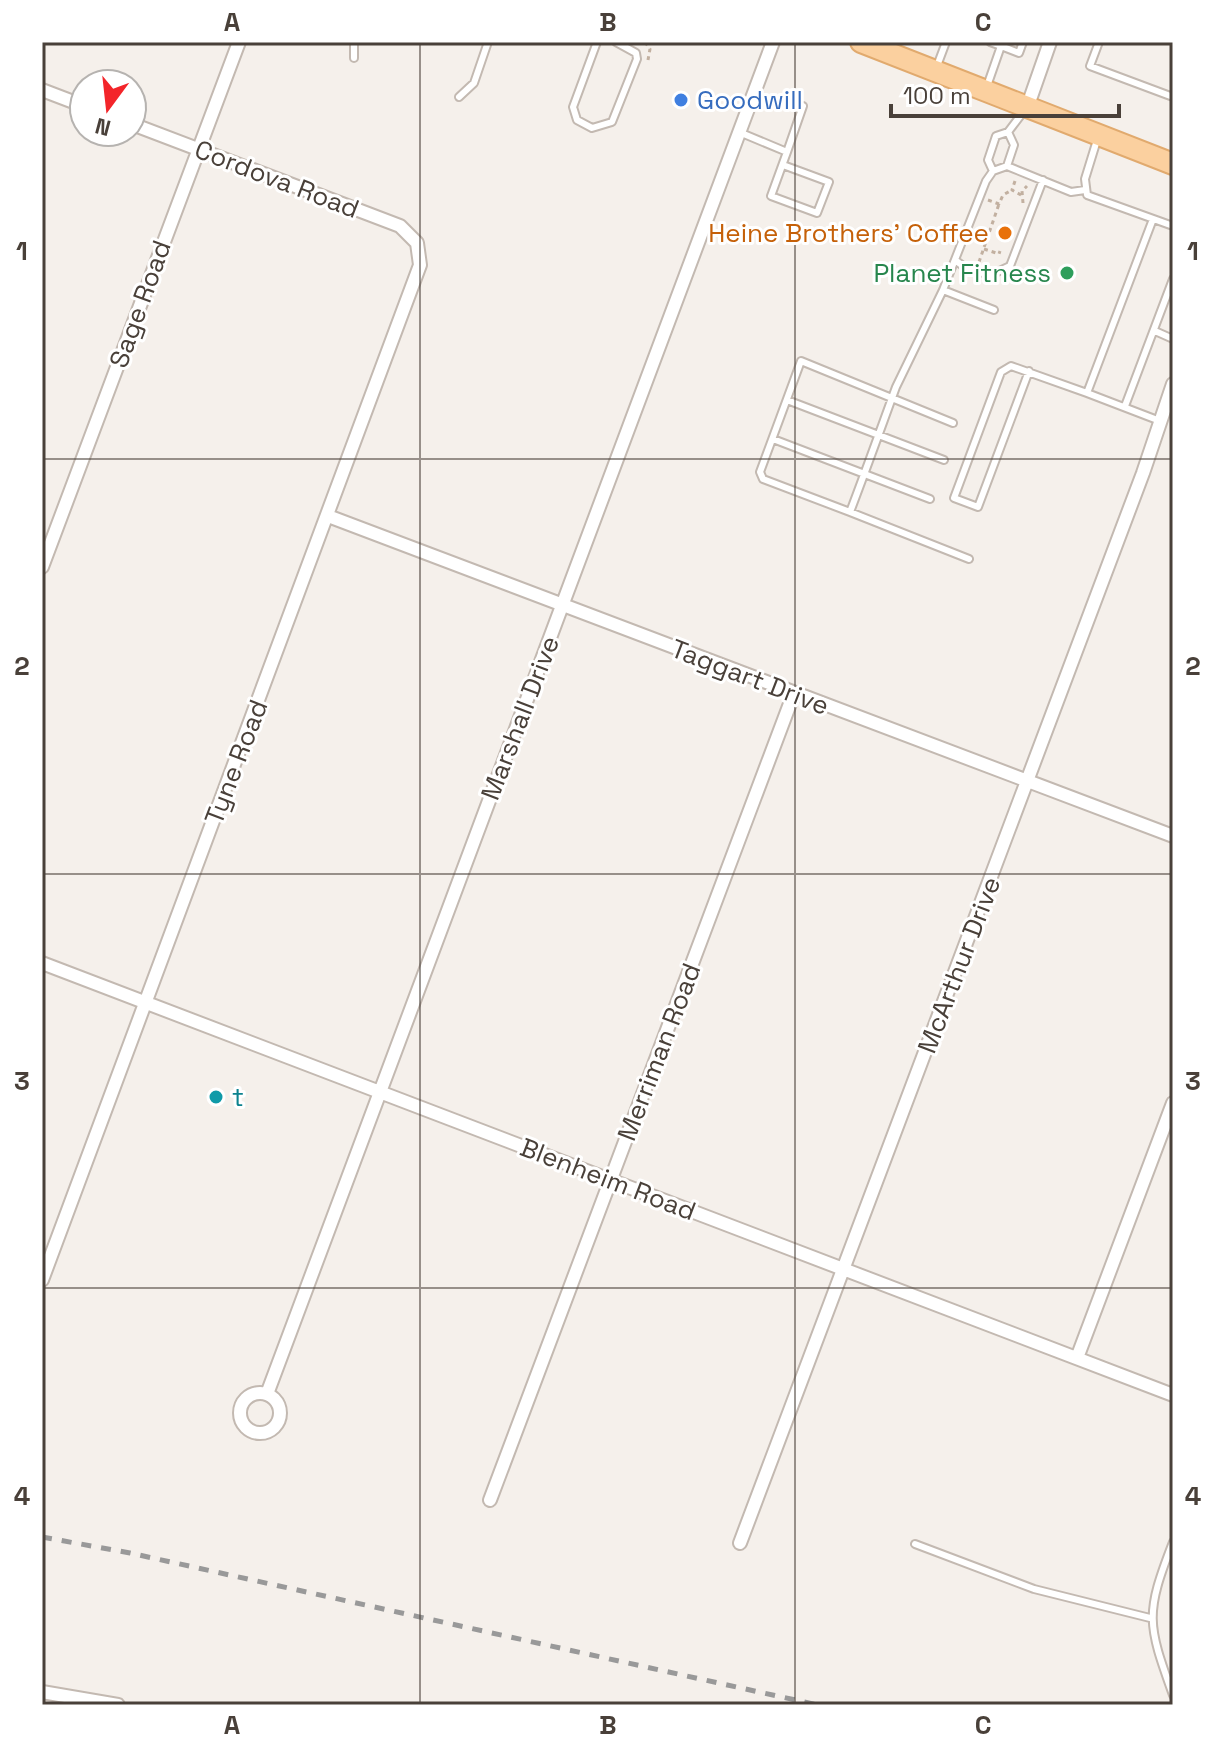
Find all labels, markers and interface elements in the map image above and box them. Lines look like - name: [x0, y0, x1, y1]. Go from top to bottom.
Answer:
- text: A: [224, 5, 241, 39]
- text: B: [599, 5, 617, 39]
- text: C: [975, 5, 991, 39]
- north arrow: [68, 68, 148, 148]
- scale bar: [891, 68, 1119, 118]
- text: 100 m: [903, 80, 971, 111]
- place label: Goodwill: [697, 83, 803, 117]
- marker: Goodwill: [672, 91, 690, 109]
- text: N: [92, 112, 114, 143]
- street label: Cordova Road: [190, 132, 364, 226]
- place label: Heine Brothers' Coffee: [708, 216, 989, 250]
- marker: Heine Brothers' Coffee: [996, 224, 1014, 242]
- text: 1: [16, 234, 28, 268]
- text: 1: [1187, 234, 1199, 268]
- street label: Sage Road: [101, 236, 179, 372]
- place label: Planet Fitness: [873, 256, 1051, 290]
- marker: Planet Fitness: [1058, 264, 1076, 282]
- street label: Marshall Drive: [473, 631, 567, 805]
- street label: Taggart Drive: [666, 631, 834, 723]
- text: 2: [14, 649, 30, 683]
- text: 2: [1185, 649, 1201, 683]
- street label: Tyne Road: [197, 695, 275, 829]
- street label: McArthur Drive: [910, 872, 1008, 1058]
- street label: Merriman Road: [610, 958, 708, 1146]
- text: 3: [14, 1064, 30, 1098]
- text: 3: [1185, 1064, 1201, 1098]
- place label: t: [232, 1080, 244, 1114]
- marker: t: [207, 1088, 225, 1106]
- street label: Blenheim Road: [515, 1130, 701, 1228]
- text: 4: [14, 1479, 30, 1513]
- text: 4: [1185, 1479, 1201, 1513]
- text: A: [224, 1708, 241, 1742]
- text: B: [599, 1708, 617, 1742]
- text: C: [975, 1708, 991, 1742]

